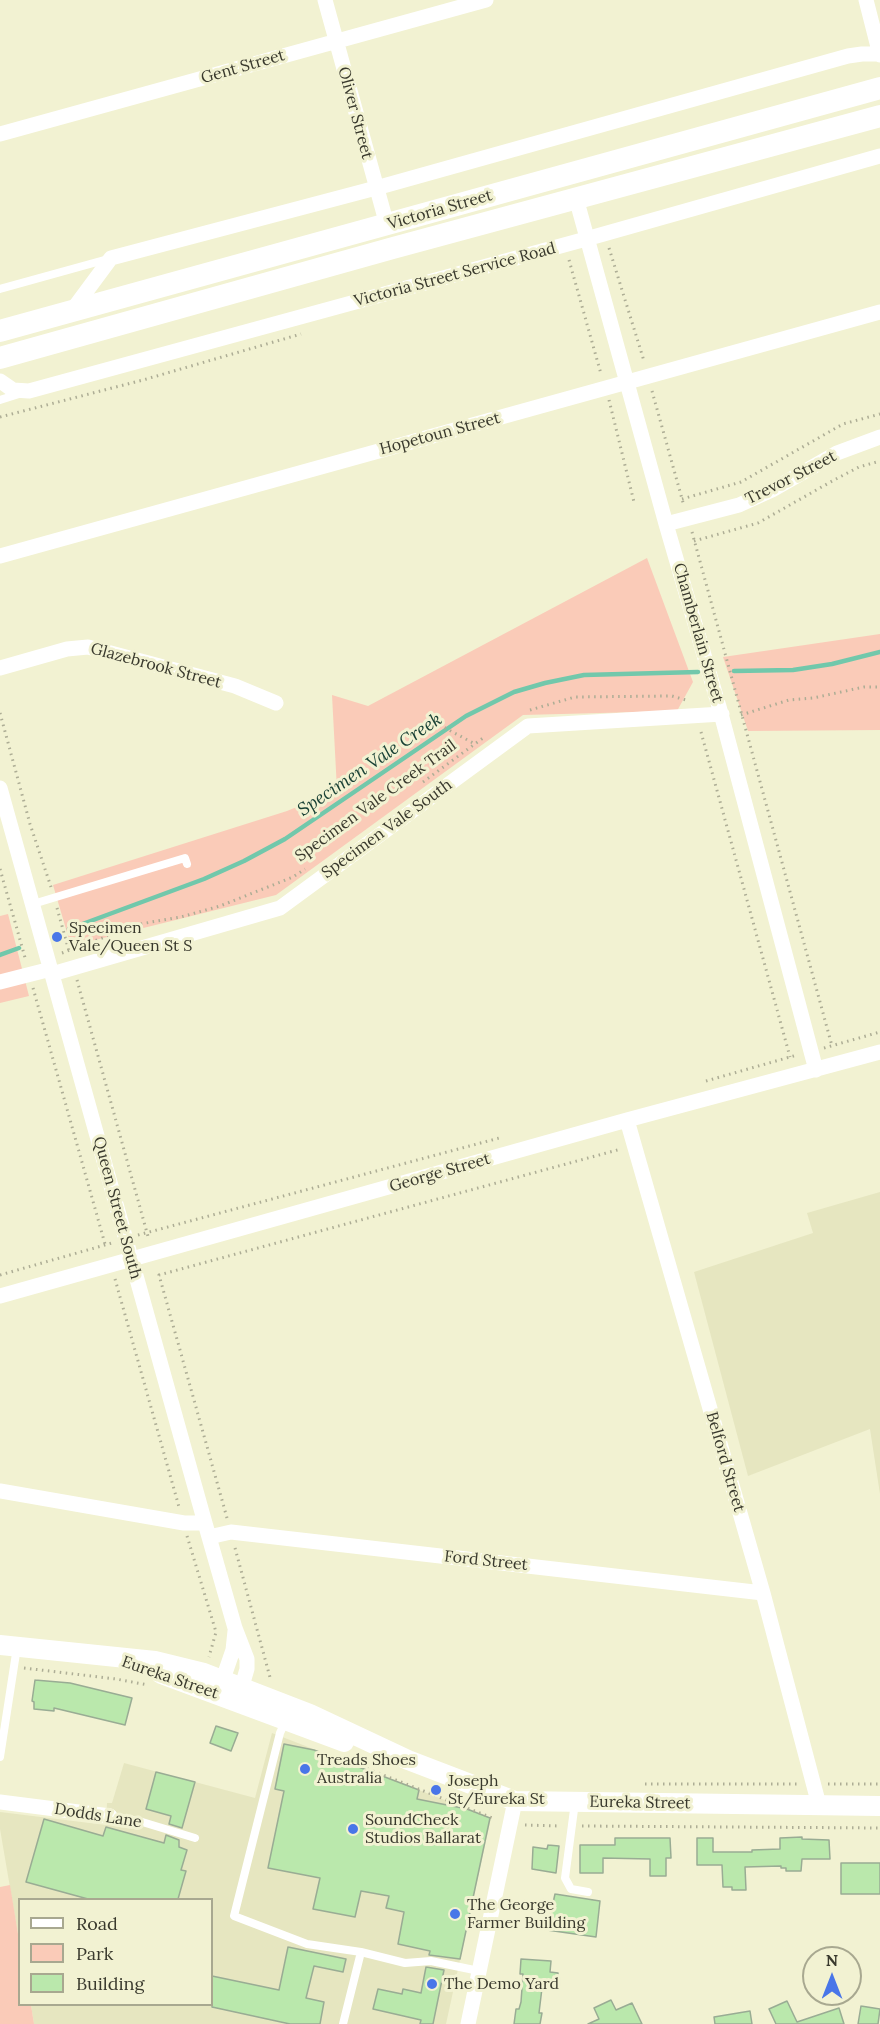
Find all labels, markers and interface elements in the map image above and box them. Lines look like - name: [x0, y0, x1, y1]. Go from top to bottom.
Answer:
- street label: Gent Street: [199, 46, 287, 88]
- street label: Oliver Street: [333, 65, 377, 161]
- street label: Victoria Street: [385, 186, 495, 234]
- street label: Victoria Street Service Road: [352, 239, 558, 311]
- street label: Hopetoun Street: [378, 409, 502, 459]
- street label: Trevor Street: [742, 447, 840, 509]
- street label: Chamberlain Street: [669, 561, 727, 705]
- street label: Glazebrook Street: [89, 639, 223, 693]
- water label: Specimen Vale Creek: [294, 709, 446, 821]
- street label: Specimen Vale Creek Trail: [292, 736, 460, 866]
- street label: Specimen Vale South: [318, 775, 456, 883]
- place label: Specimen Vale/Queen St S: [69, 918, 192, 956]
- marker: Specimen Vale/Queen St S: [50, 930, 64, 944]
- street label: Queen Street South: [89, 1135, 145, 1281]
- street label: George Street: [387, 1149, 493, 1197]
- street label: Belford Street: [701, 1410, 749, 1514]
- street label: Ford Street: [443, 1547, 529, 1575]
- street label: Eureka Street: [119, 1652, 221, 1704]
- place label: Treads Shoes Australia: [317, 1750, 416, 1788]
- marker: Treads Shoes Australia: [298, 1762, 312, 1776]
- place label: Joseph St/Eureka St: [448, 1771, 545, 1809]
- marker: Joseph St/Eureka St: [429, 1783, 443, 1797]
- street label: Eureka Street: [589, 1793, 691, 1813]
- street label: Dodds Lane: [53, 1800, 143, 1832]
- place label: SoundCheck Studios Ballarat: [365, 1810, 481, 1848]
- marker: SoundCheck Studios Ballarat: [346, 1822, 360, 1836]
- place label: The George Farmer Building: [467, 1895, 585, 1933]
- legend: [18, 1898, 213, 2006]
- marker: The George Farmer Building: [448, 1907, 462, 1921]
- text: Road: [76, 1912, 118, 1935]
- text: Park: [76, 1942, 113, 1965]
- north arrow: [802, 1946, 862, 2006]
- text: N: [826, 1950, 838, 1970]
- text: Building: [76, 1972, 144, 1995]
- place label: The Demo Yard: [444, 1974, 559, 1994]
- marker: The Demo Yard: [425, 1977, 439, 1991]

